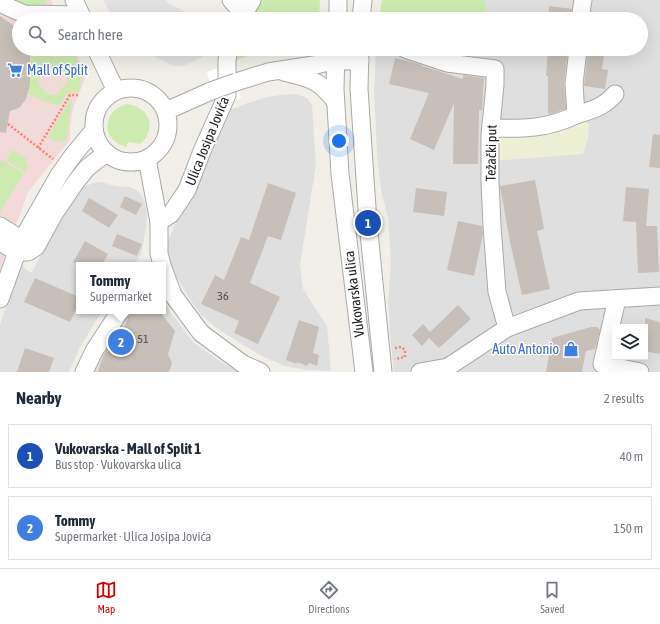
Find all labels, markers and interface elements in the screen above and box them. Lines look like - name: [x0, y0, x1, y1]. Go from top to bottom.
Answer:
- search box: [12, 12, 648, 56]
- icon: search: [26, 23, 48, 45]
- text: Search here: [58, 26, 123, 43]
- supermarket icon: Mall of Split: [6, 61, 24, 79]
- place label: Mall of Split: [27, 62, 88, 78]
- street label: Ulica Josipa Jovića: [182, 94, 232, 188]
- street label: Težački put: [483, 125, 499, 181]
- your location: [329, 131, 349, 151]
- pin: 1: [355, 208, 381, 238]
- street label: Vukovarska ulica: [341, 250, 367, 338]
- popup: [76, 262, 166, 314]
- text: Tommy: [90, 272, 131, 289]
- text: Supermarket: [90, 289, 152, 304]
- house number: 36: [217, 289, 229, 303]
- map controls: [612, 324, 648, 360]
- button: layers: [612, 324, 648, 360]
- pin: 2: [108, 327, 134, 357]
- house number: 51: [137, 332, 149, 346]
- shop icon: Auto Antonio: [562, 340, 580, 358]
- place label: Auto Antonio: [492, 341, 559, 357]
- text: Nearby: [16, 388, 62, 408]
- text: 2 results: [604, 391, 644, 406]
- text: Vukovarska - Mall of Split 1: [55, 440, 201, 457]
- text: 1: [27, 449, 33, 464]
- text: 40 m: [620, 449, 643, 464]
- text: Bus stop · Vukovarska ulica: [55, 457, 181, 472]
- text: Tommy: [55, 512, 96, 529]
- text: 2: [27, 521, 33, 536]
- text: 150 m: [614, 521, 643, 536]
- text: Supermarket · Ulica Josipa Jovića: [55, 529, 211, 544]
- tab: Map: [95, 579, 117, 615]
- tab: Directions: [308, 579, 349, 615]
- tab: Saved: [540, 579, 565, 615]

